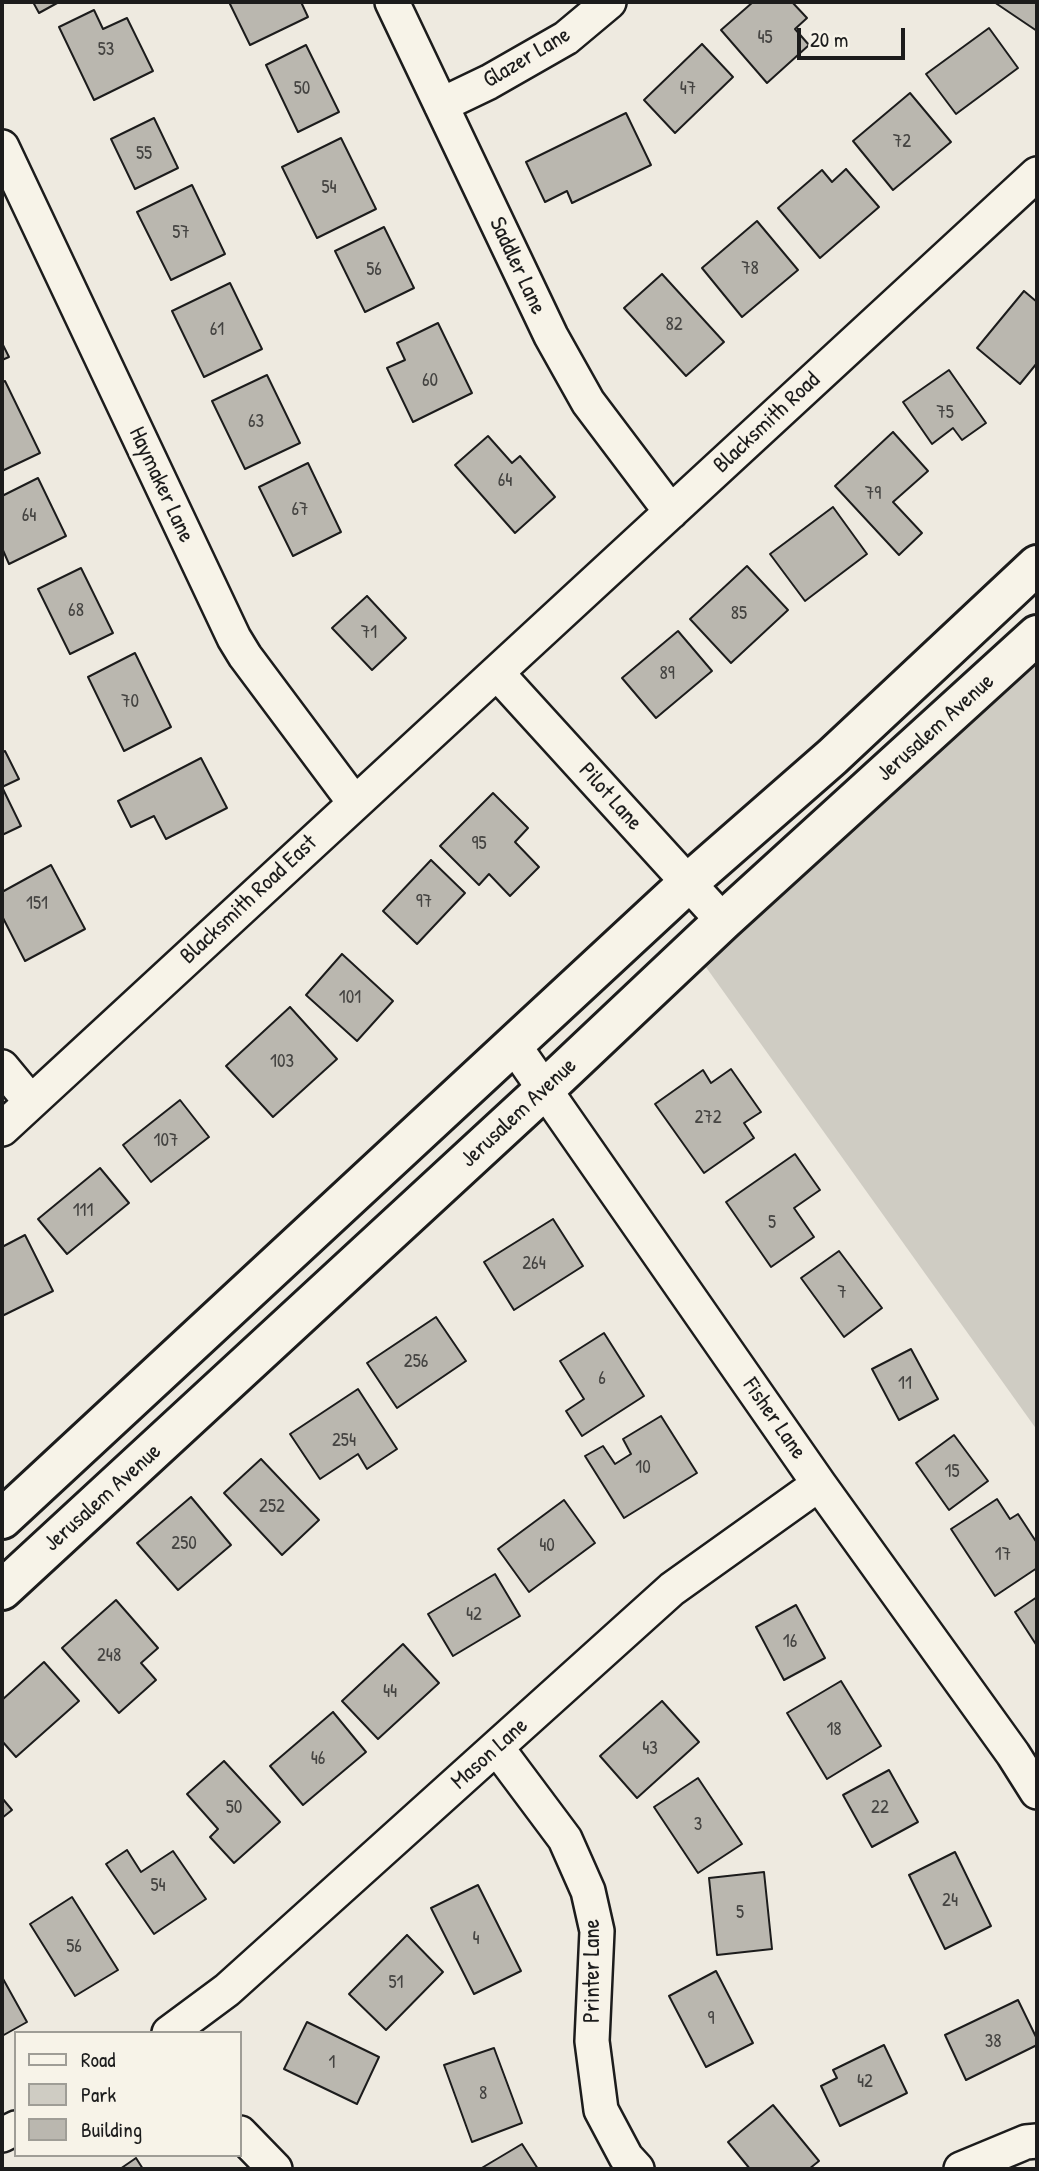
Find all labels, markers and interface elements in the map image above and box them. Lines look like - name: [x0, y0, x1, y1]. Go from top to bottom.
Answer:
- scale bar: [801, 14, 909, 58]
- street label: Glazer Lane: [479, 21, 575, 95]
- text: 20 m: [810, 25, 848, 54]
- house number: 45: [757, 27, 773, 49]
- house number: 53: [98, 39, 114, 61]
- house number: 50: [294, 78, 310, 100]
- house number: 47: [680, 78, 696, 100]
- house number: 72: [893, 131, 911, 153]
- house number: 55: [136, 143, 152, 165]
- house number: 54: [321, 177, 337, 199]
- street label: Saddler Lane: [483, 213, 551, 319]
- house number: 57: [172, 222, 190, 244]
- house number: 78: [741, 258, 759, 280]
- house number: 56: [366, 259, 382, 281]
- house number: 82: [665, 314, 683, 336]
- house number: 61: [210, 319, 224, 341]
- street label: Blacksmith Road: [708, 367, 826, 479]
- house number: 60: [422, 370, 438, 392]
- house number: 75: [936, 402, 954, 424]
- house number: 63: [248, 411, 264, 433]
- street label: Haymaker Lane: [122, 423, 200, 547]
- house number: 64: [498, 470, 512, 492]
- house number: 79: [865, 483, 881, 505]
- house number: 67: [292, 499, 308, 521]
- house number: 64: [22, 505, 36, 527]
- house number: 68: [68, 600, 84, 622]
- house number: 85: [731, 603, 747, 625]
- house number: 71: [361, 622, 377, 644]
- house number: 89: [659, 663, 675, 685]
- street label: Jerusalem Avenue: [872, 668, 1000, 788]
- house number: 70: [121, 691, 139, 713]
- street label: Pilot Lane: [572, 757, 648, 837]
- street label: Blacksmith Road East: [175, 830, 323, 970]
- house number: 95: [471, 833, 487, 855]
- house number: 97: [416, 891, 432, 913]
- house number: 151: [26, 893, 48, 915]
- house number: 101: [339, 987, 361, 1009]
- house number: 103: [270, 1051, 294, 1073]
- street label: Jerusalem Avenue: [455, 1052, 583, 1174]
- house number: 272: [694, 1107, 722, 1129]
- house number: 107: [154, 1130, 178, 1152]
- house number: 111: [73, 1200, 93, 1222]
- house number: 5: [768, 1212, 776, 1234]
- house number: 264: [522, 1253, 546, 1275]
- house number: 7: [837, 1282, 847, 1304]
- house number: 256: [404, 1351, 428, 1373]
- house number: 6: [598, 1368, 606, 1390]
- street label: Fisher Lane: [736, 1373, 812, 1465]
- house number: 11: [898, 1373, 912, 1395]
- house number: 254: [332, 1430, 356, 1452]
- street label: Jerusalem Avenue: [39, 1438, 167, 1558]
- house number: 10: [635, 1457, 651, 1479]
- house number: 15: [945, 1461, 959, 1483]
- house number: 252: [259, 1496, 285, 1518]
- house number: 250: [171, 1533, 197, 1555]
- house number: 40: [539, 1535, 555, 1557]
- house number: 17: [995, 1544, 1011, 1566]
- house number: 42: [466, 1604, 482, 1626]
- house number: 16: [783, 1631, 797, 1653]
- house number: 248: [97, 1645, 121, 1667]
- house number: 44: [383, 1681, 397, 1703]
- street label: Mason Lane: [446, 1712, 534, 1796]
- house number: 18: [826, 1719, 842, 1741]
- house number: 43: [642, 1738, 658, 1760]
- house number: 46: [311, 1748, 325, 1770]
- house number: 50: [226, 1797, 242, 1819]
- house number: 22: [871, 1797, 889, 1819]
- house number: 3: [694, 1814, 702, 1836]
- house number: 54: [150, 1875, 166, 1897]
- house number: 24: [942, 1890, 958, 1912]
- house number: 5: [736, 1902, 744, 1924]
- street label: Printer Lane: [579, 1919, 607, 2023]
- house number: 4: [472, 1928, 480, 1950]
- house number: 56: [66, 1936, 82, 1958]
- house number: 51: [389, 1972, 403, 1994]
- house number: 9: [708, 2008, 714, 2030]
- legend: [14, 2031, 242, 2157]
- house number: 38: [985, 2031, 1001, 2053]
- text: Road: [81, 2045, 115, 2074]
- house number: 1: [329, 2052, 335, 2074]
- house number: 42: [857, 2071, 873, 2093]
- text: Park: [81, 2080, 116, 2109]
- house number: 8: [479, 2083, 487, 2105]
- text: Building: [81, 2115, 142, 2144]

